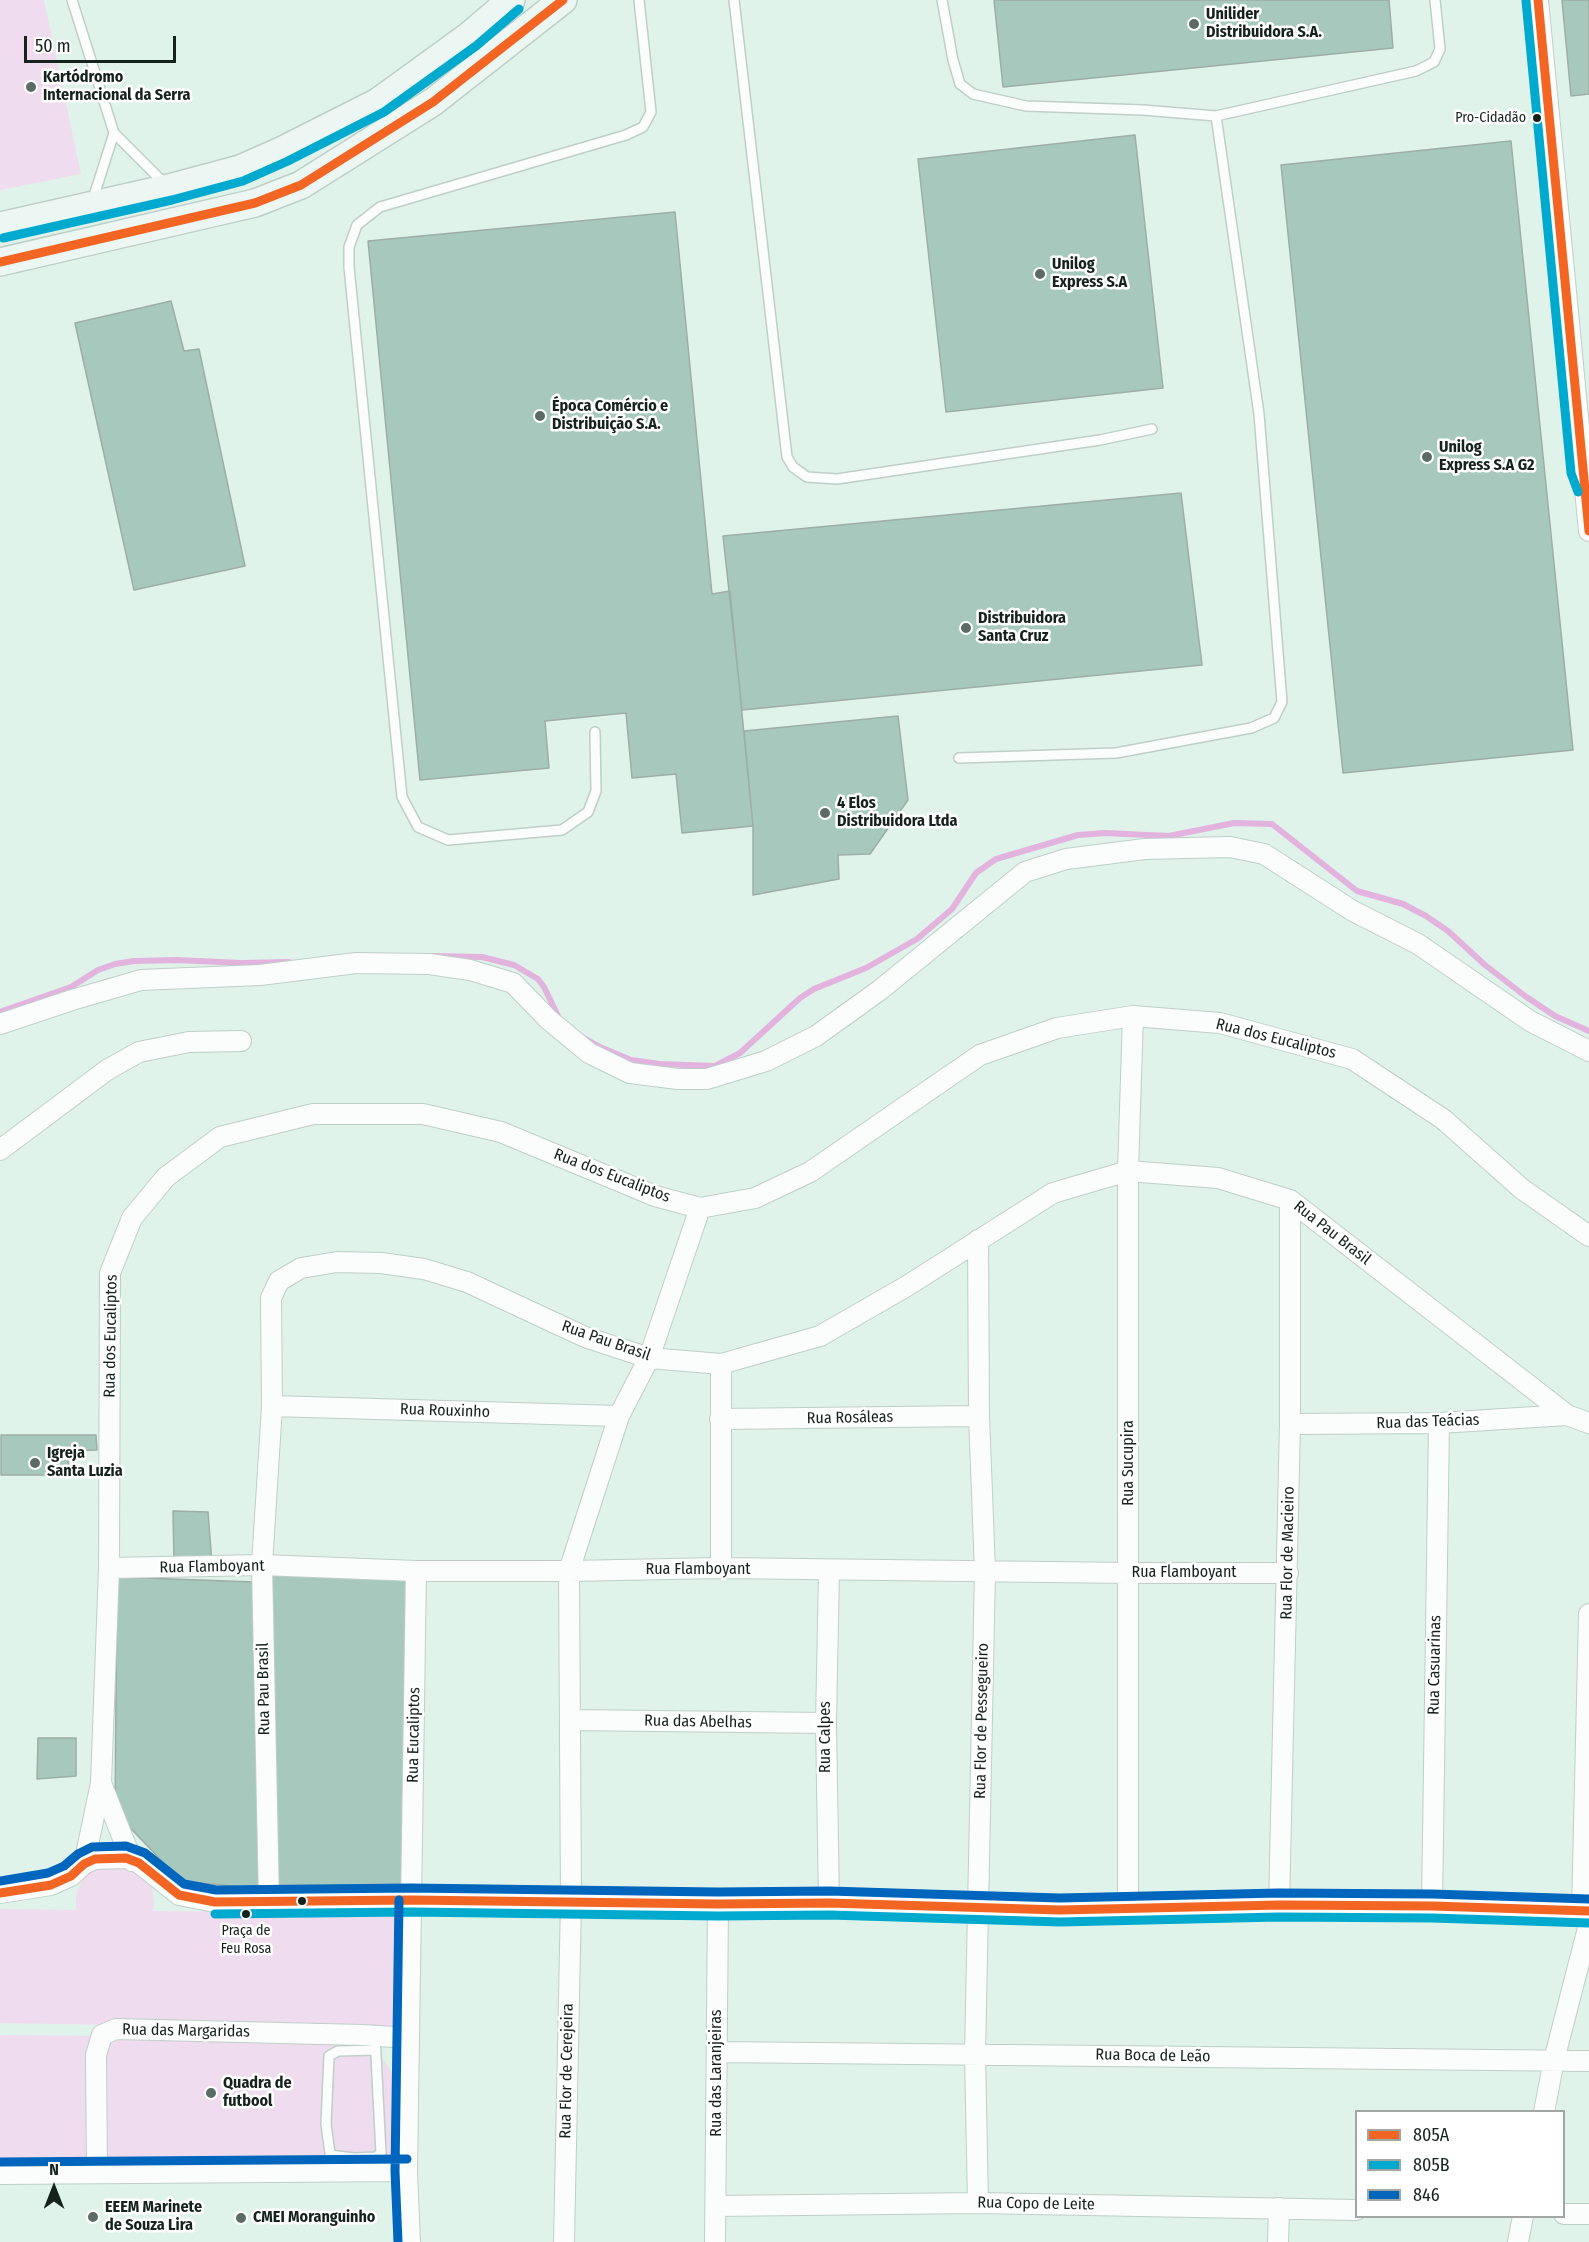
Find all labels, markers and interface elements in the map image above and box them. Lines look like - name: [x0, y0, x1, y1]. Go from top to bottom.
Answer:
- place label: Unilider Distribuidora S.A.: [1206, 5, 1322, 43]
- marker: Unilider Distribuidora S.A.: [1187, 17, 1201, 31]
- scale bar: [27, 24, 178, 62]
- text: 50 m: [35, 35, 71, 57]
- place label: Kartódromo Internacional da Serra: [43, 68, 190, 106]
- marker: Kartódromo Internacional da Serra: [24, 80, 38, 94]
- place label: Pro-Cidadão: [1455, 110, 1526, 126]
- marker: Pro-Cidadão: [1531, 112, 1543, 124]
- place label: Unilog Express S.A: [1052, 255, 1127, 293]
- marker: Unilog Express S.A: [1033, 267, 1047, 281]
- place label: Época Comércio e Distribuição S.A.: [552, 397, 668, 435]
- marker: Época Comércio e Distribuição S.A.: [533, 409, 547, 423]
- place label: Unilog Express S.A G2: [1439, 438, 1534, 476]
- marker: Unilog Express S.A G2: [1420, 450, 1434, 464]
- place label: Distribuidora Santa Cruz: [978, 609, 1066, 647]
- marker: Distribuidora Santa Cruz: [959, 621, 973, 635]
- place label: 4 Elos Distribuidora Ltda: [837, 794, 957, 832]
- marker: 4 Elos Distribuidora Ltda: [818, 806, 832, 820]
- street label: Rua dos Eucaliptos: [1214, 1015, 1338, 1063]
- street label: Rua dos Eucaliptos: [551, 1145, 673, 1207]
- street label: Rua Pau Brasil: [1290, 1197, 1374, 1269]
- street label: Rua dos Eucaliptos: [100, 1274, 122, 1398]
- street label: Rua Pau Brasil: [559, 1317, 653, 1365]
- street label: Rua Rouxinho: [400, 1400, 490, 1422]
- street label: Rua Rosáleas: [807, 1408, 893, 1428]
- street label: Rua das Teácias: [1376, 1411, 1480, 1433]
- street label: Rua Sucupira: [1119, 1420, 1139, 1506]
- place label: Igreja Santa Luzia: [47, 1444, 123, 1482]
- marker: Igreja Santa Luzia: [28, 1456, 42, 1470]
- street label: Rua Flor de Macieiro: [1277, 1486, 1299, 1620]
- street label: Rua Flamboyant: [159, 1556, 265, 1578]
- street label: Rua Flamboyant: [645, 1560, 751, 1580]
- street label: Rua Flamboyant: [1131, 1563, 1237, 1583]
- street label: Rua Casuarinas: [1425, 1615, 1445, 1715]
- street label: Rua Pau Brasil: [254, 1642, 274, 1736]
- street label: Rua Flor de Pessegueiro: [971, 1643, 993, 1799]
- street label: Rua Eucaliptos: [404, 1687, 424, 1783]
- street label: Rua Calpes: [816, 1701, 836, 1773]
- street label: Rua das Abelhas: [644, 1711, 752, 1733]
- unlabelled marker: [296, 1895, 308, 1907]
- marker: Praça de Feu Rosa: [240, 1908, 252, 1920]
- place label: Praça de Feu Rosa: [221, 1923, 271, 1955]
- street label: Rua Flor de Cerejeira: [556, 2003, 578, 2139]
- street label: Rua das Laranjeiras: [707, 2009, 727, 2137]
- street label: Rua das Margaridas: [122, 2020, 250, 2042]
- street label: Rua Boca de Leão: [1095, 2045, 1211, 2067]
- place label: Quadra de futbool: [223, 2074, 292, 2112]
- marker: Quadra de futbool: [204, 2086, 218, 2100]
- legend: [1355, 2110, 1565, 2218]
- text: 805A: [1413, 2124, 1449, 2146]
- text: 805B: [1413, 2154, 1450, 2176]
- north arrow: [24, 2158, 84, 2218]
- text: N: [49, 2160, 59, 2179]
- text: 846: [1413, 2184, 1440, 2206]
- street label: Rua Copo de Leite: [977, 2193, 1095, 2215]
- place label: EEEM Marinete de Souza Lira: [105, 2198, 202, 2236]
- place label: CMEI Moranguinho: [253, 2208, 375, 2228]
- marker: EEEM Marinete de Souza Lira: [86, 2210, 100, 2224]
- marker: CMEI Moranguinho: [234, 2211, 248, 2225]

